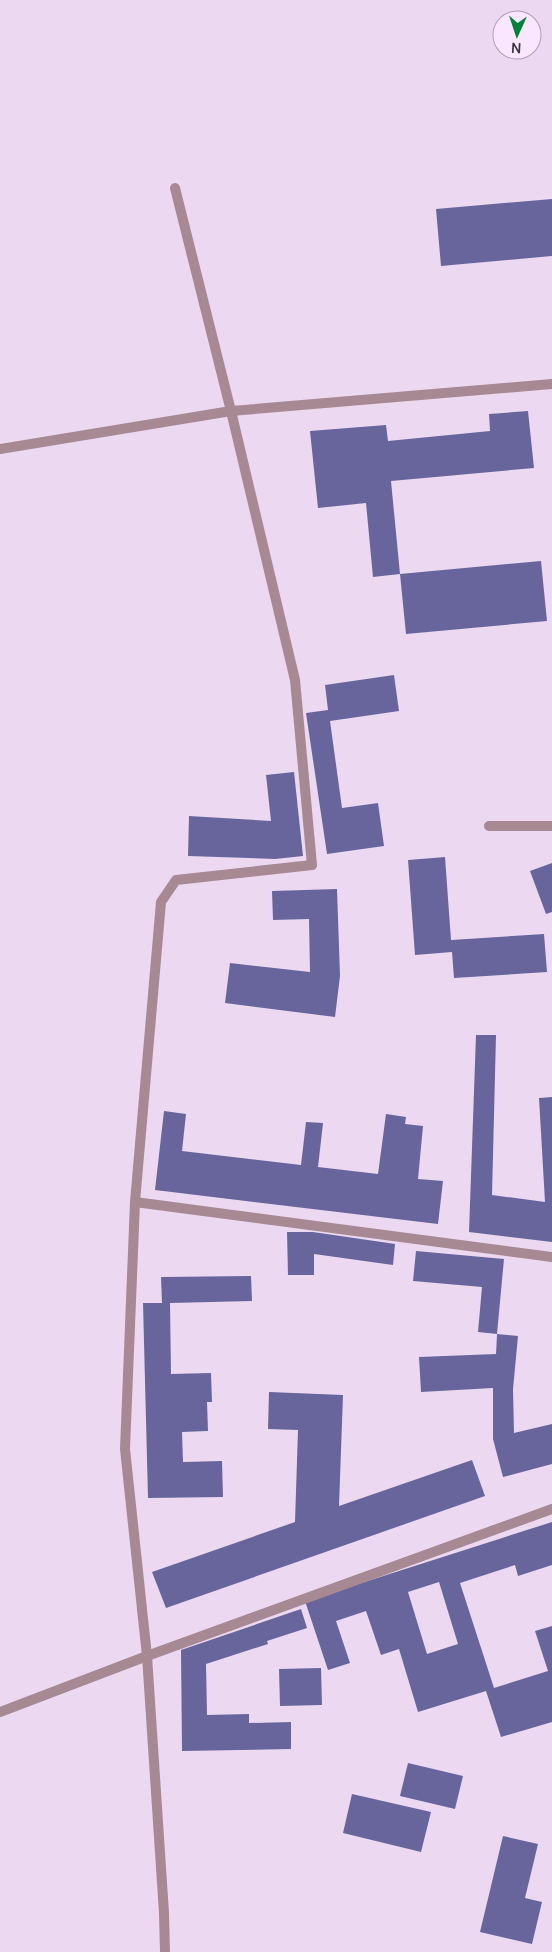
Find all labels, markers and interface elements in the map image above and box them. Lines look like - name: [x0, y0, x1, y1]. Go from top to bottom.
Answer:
- north arrow: [492, 10, 542, 60]
- text: N: [511, 39, 522, 58]

